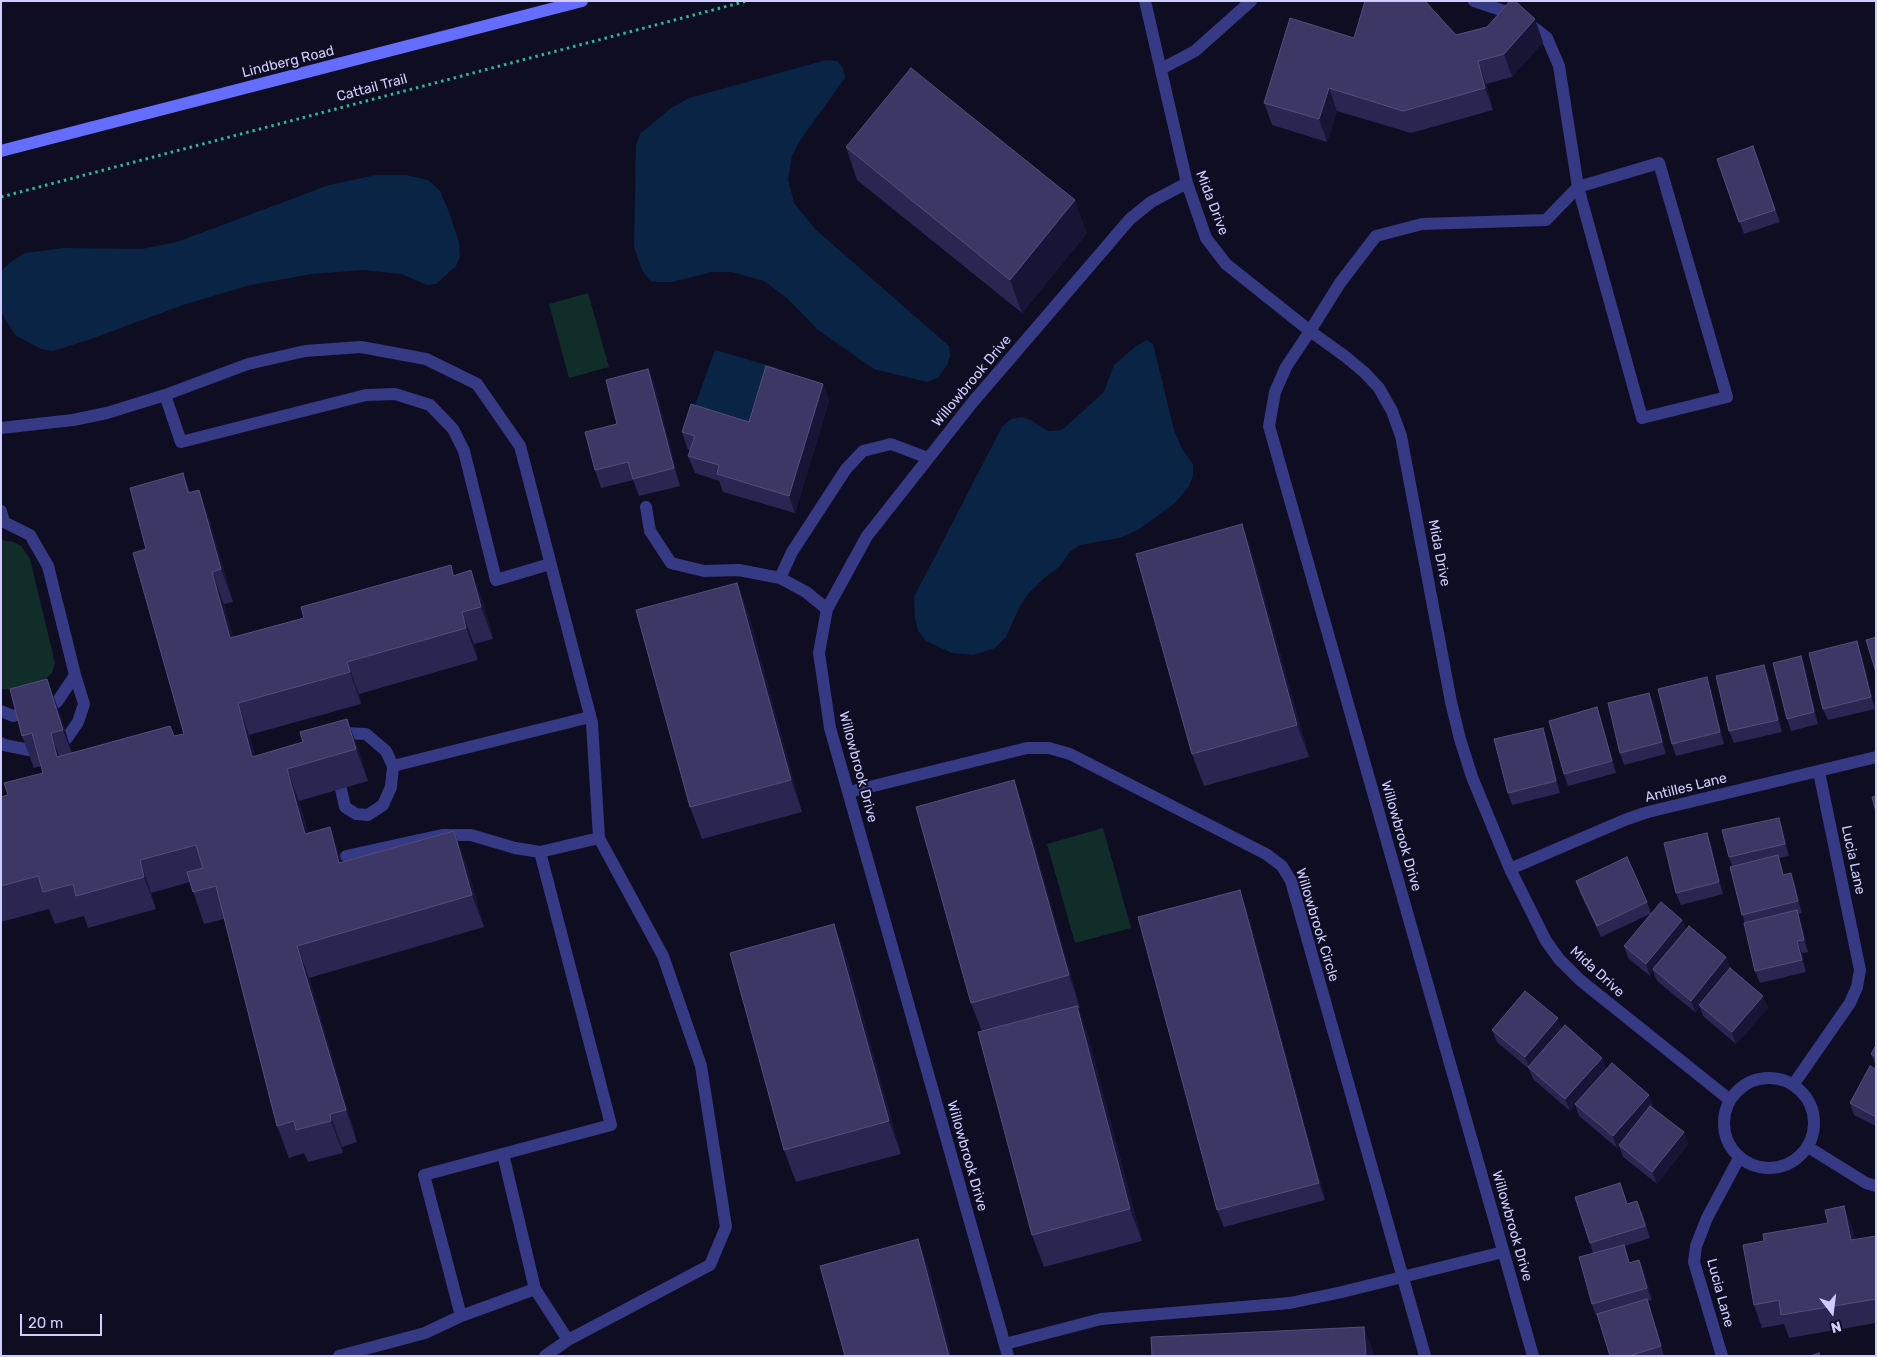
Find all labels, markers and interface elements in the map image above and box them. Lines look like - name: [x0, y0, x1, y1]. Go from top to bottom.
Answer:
- street label: Lindberg Road: [240, 42, 336, 82]
- street label: Cattail Trail: [335, 70, 409, 106]
- street label: Mida Drive: [1192, 168, 1232, 238]
- street label: Willowbrook Drive: [929, 332, 1015, 430]
- street label: Mida Drive: [1424, 518, 1454, 588]
- street label: Willowbrook Drive: [835, 710, 881, 824]
- street label: Antilles Lane: [1643, 770, 1729, 806]
- street label: Willowbrook Drive: [1377, 779, 1425, 893]
- street label: Lucia Lane: [1837, 824, 1869, 896]
- street label: Willowbrook Circle: [1292, 866, 1342, 984]
- street label: Mida Drive: [1566, 943, 1628, 1001]
- street label: Willowbrook Drive: [943, 1099, 991, 1213]
- street label: Willowbrook Drive: [1488, 1169, 1536, 1283]
- street label: Lucia Lane: [1703, 1257, 1737, 1329]
- north arrow: [1807, 1287, 1857, 1337]
- scale bar: [22, 1304, 105, 1336]
- text: 20 m: [28, 1314, 63, 1332]
- text: N: [1829, 1317, 1843, 1336]

